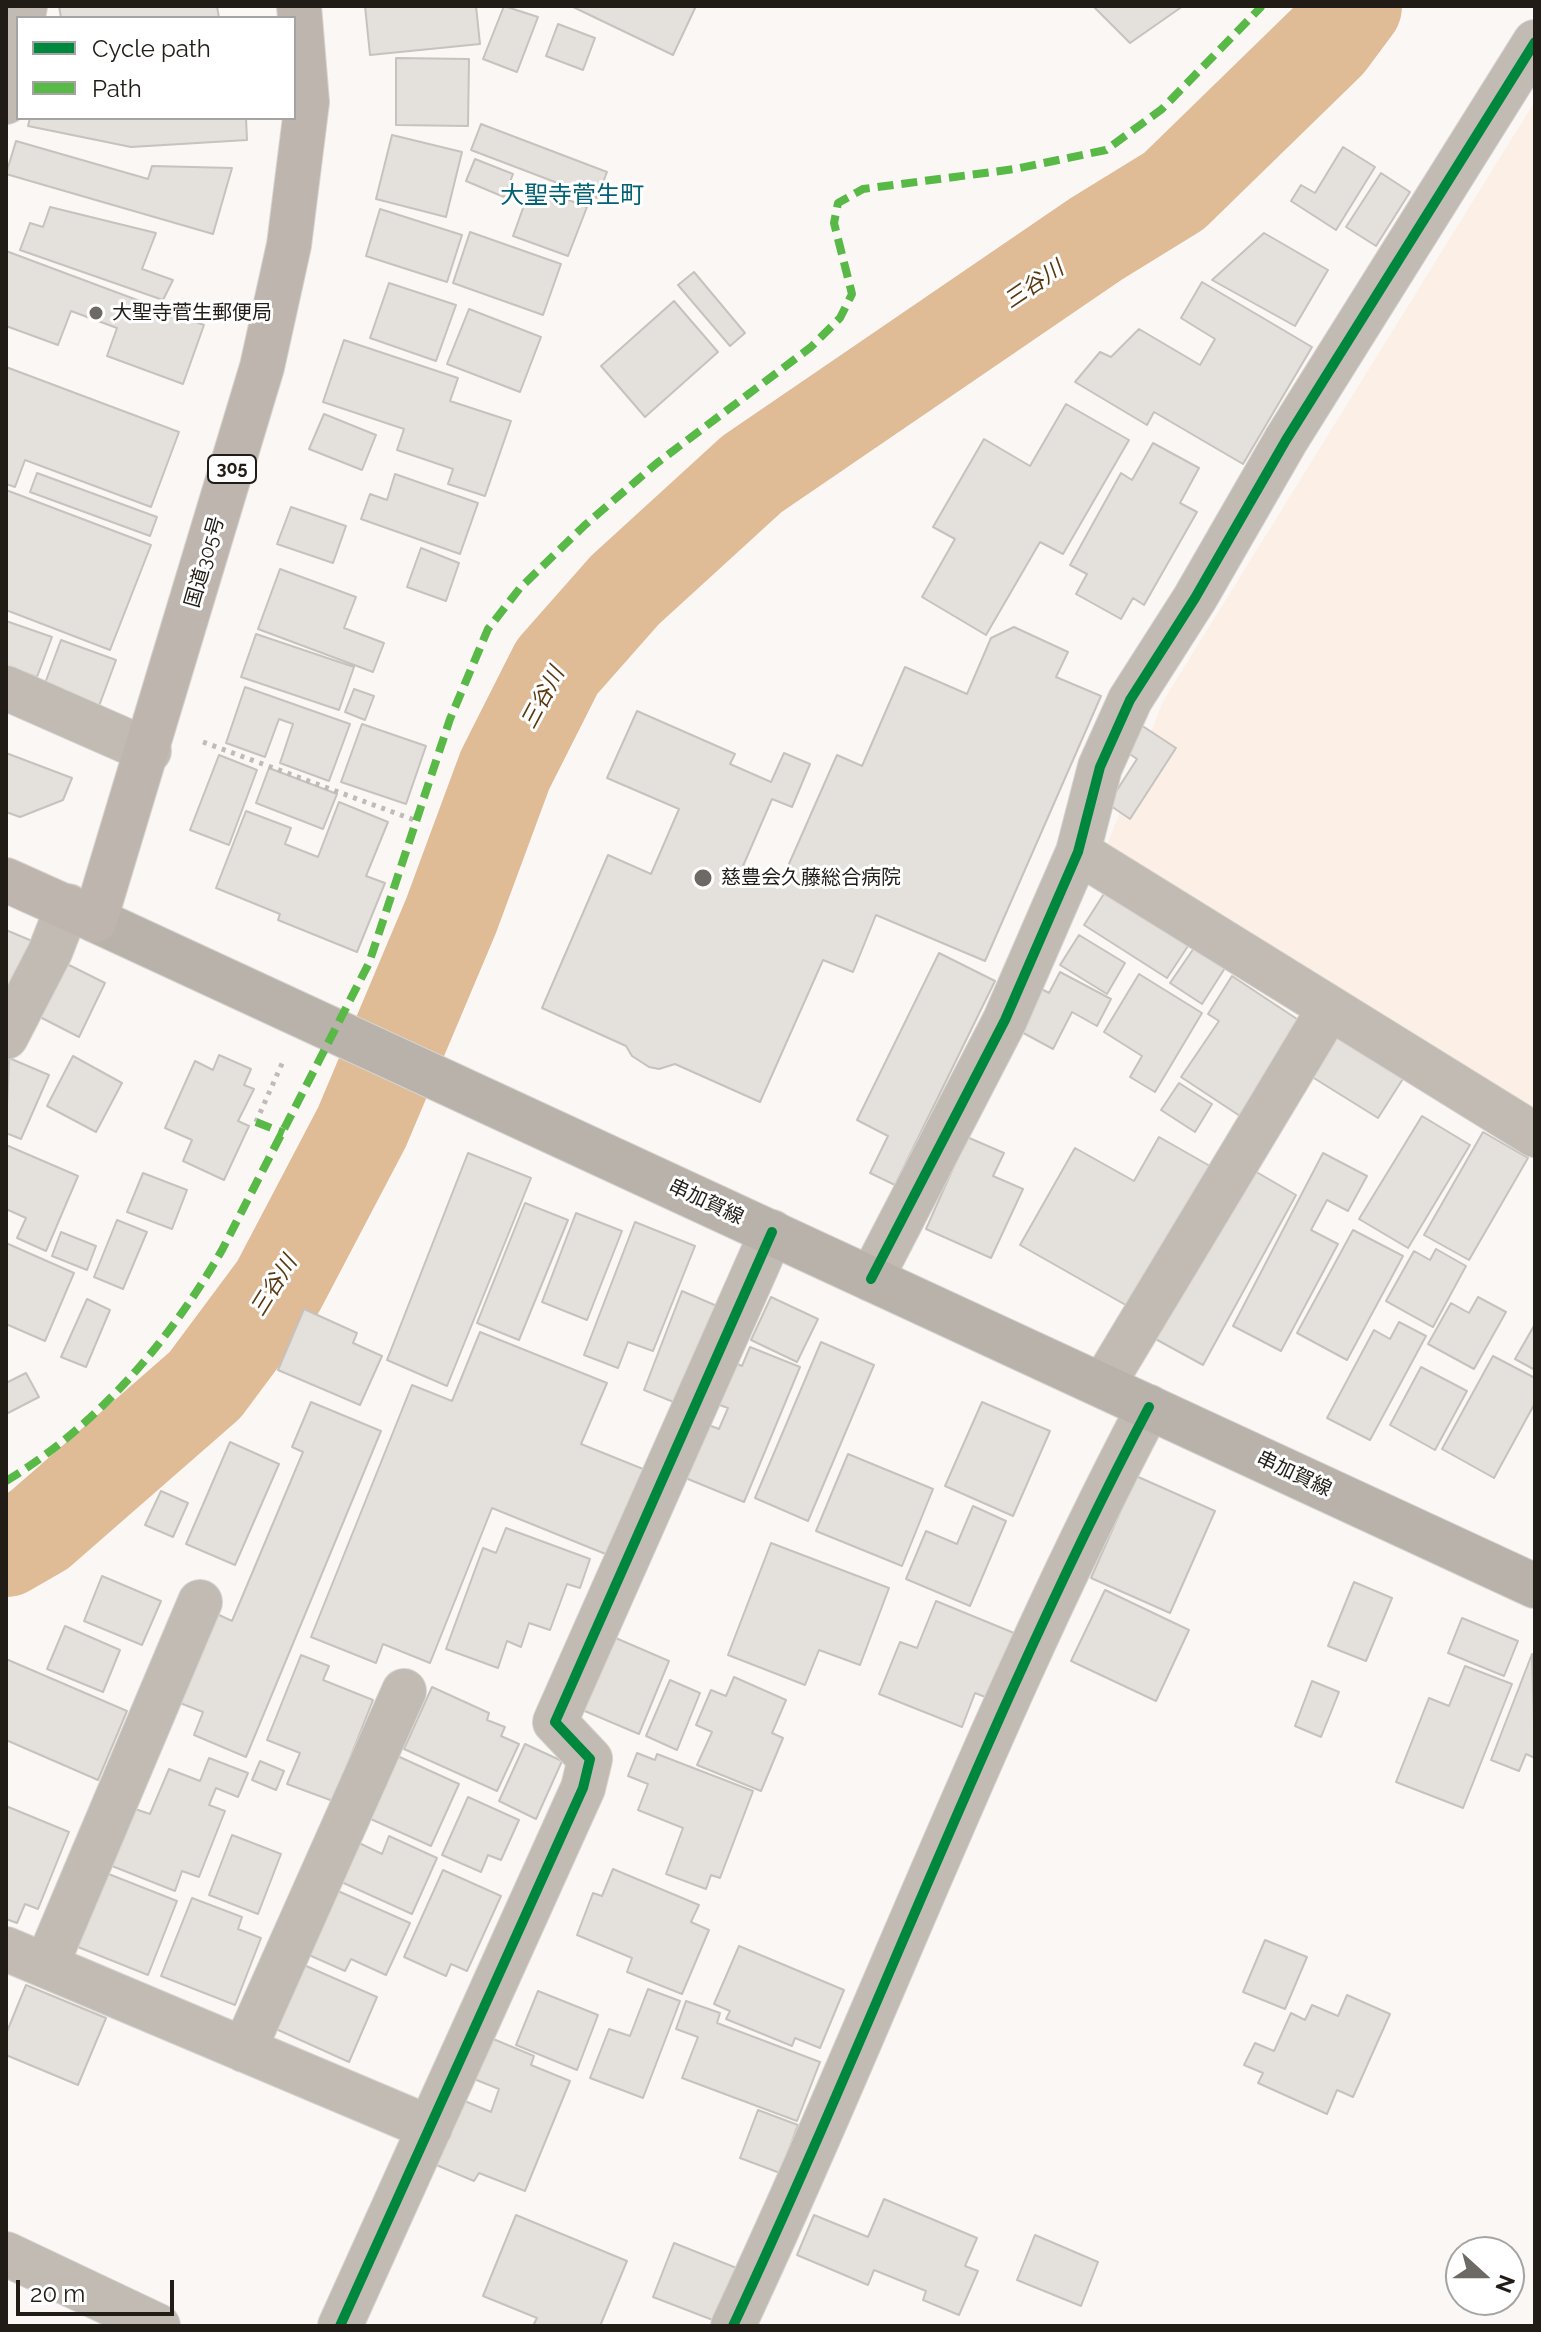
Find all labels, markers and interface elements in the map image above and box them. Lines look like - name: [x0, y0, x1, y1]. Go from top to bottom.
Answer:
- legend: [16, 16, 296, 120]
- text: Cycle path: [92, 34, 211, 63]
- text: Path: [92, 74, 142, 103]
- district label: 大聖寺菅生町: [500, 182, 644, 210]
- water label: 三谷川: [999, 256, 1069, 314]
- place label: 大聖寺菅生郵便局: [112, 301, 272, 325]
- marker: 大聖寺菅生郵便局: [87, 304, 105, 322]
- road number: 305: [208, 455, 256, 483]
- street label: 国道305号: [181, 514, 229, 610]
- water label: 三谷川: [516, 663, 570, 733]
- place label: 慈豊会久藤総合病院: [721, 866, 901, 890]
- marker: 慈豊会久藤総合病院: [692, 867, 714, 889]
- street label: 串加賀線: [665, 1174, 747, 1230]
- water label: 三谷川: [245, 1251, 303, 1321]
- street label: 串加賀線: [1253, 1446, 1335, 1502]
- north arrow: [1445, 2236, 1525, 2316]
- scale bar: [20, 2264, 178, 2314]
- text: N: [1490, 2271, 1521, 2296]
- text: 20 m: [30, 2279, 85, 2308]

